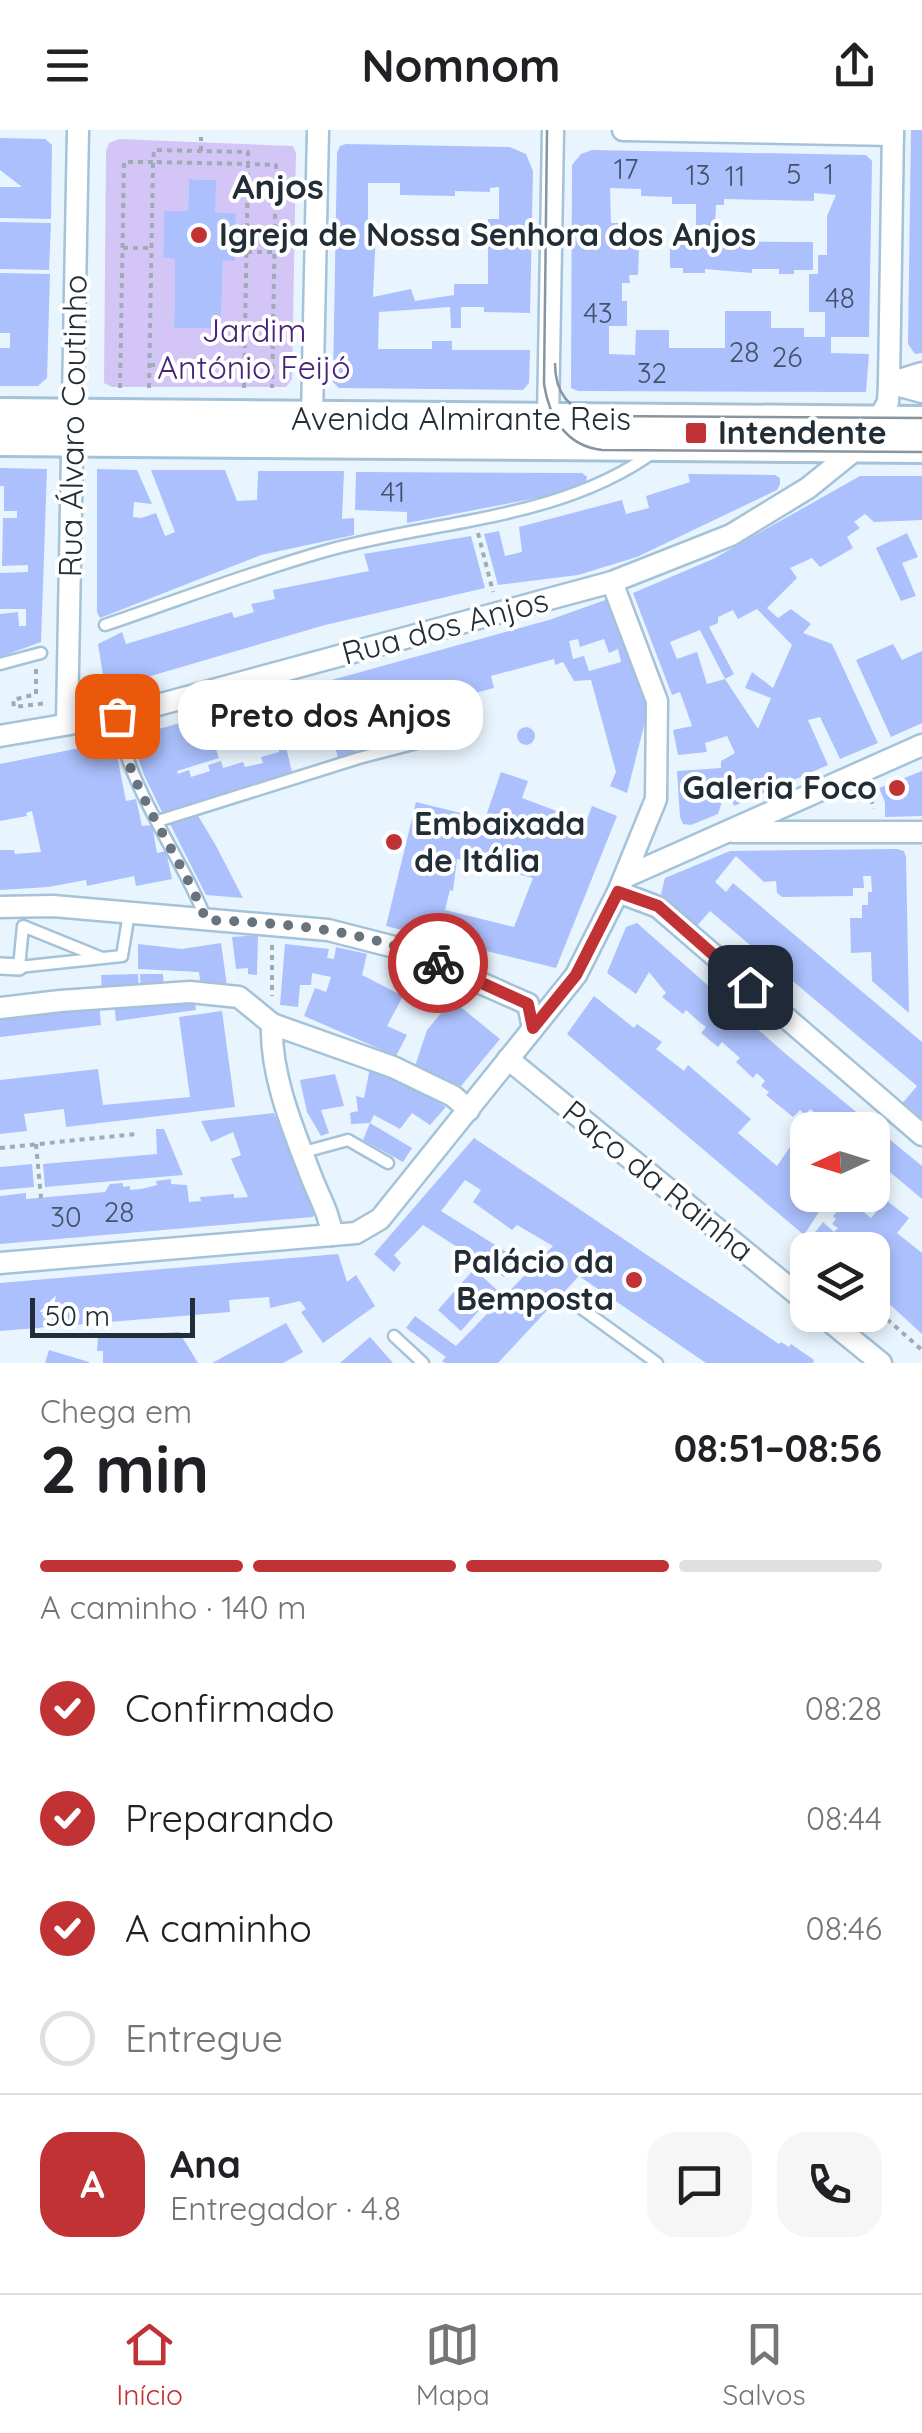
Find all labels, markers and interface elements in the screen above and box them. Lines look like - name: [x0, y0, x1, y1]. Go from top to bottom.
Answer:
- text: Nomnom: [361, 37, 561, 93]
- icon: menu: [40, 38, 95, 93]
- icon: share: [827, 38, 882, 93]
- house number: 17: [614, 151, 638, 186]
- house number: 5: [786, 156, 802, 191]
- house number: 1: [824, 156, 834, 191]
- house number: 13: [685, 157, 711, 192]
- house number: 11: [725, 158, 745, 193]
- district label: Anjos: [232, 164, 324, 208]
- place label: Igreja de Nossa Senhora dos Anjos: [219, 214, 756, 254]
- marker: Igreja de Nossa Senhora dos Anjos: [188, 224, 210, 246]
- street label: Rua Álvaro Coutinho: [49, 274, 95, 578]
- house number: 48: [825, 280, 855, 315]
- house number: 43: [583, 295, 613, 330]
- park label: Jardim António Feijó: [157, 310, 351, 387]
- house number: 28: [729, 334, 759, 369]
- house number: 26: [772, 339, 802, 374]
- house number: 32: [637, 355, 667, 390]
- street label: Avenida Almirante Reis: [291, 398, 631, 438]
- place label: Intendente: [718, 412, 887, 452]
- marker: Intendente: [683, 420, 709, 446]
- house number: 41: [381, 474, 405, 509]
- street label: Rua dos Anjos: [337, 579, 552, 673]
- pin: [75, 674, 160, 759]
- callout: Preto dos Anjos: [177, 681, 482, 751]
- icon: bag: [90, 689, 145, 744]
- text: Preto dos Anjos: [210, 695, 451, 735]
- place label: Galeria Foco: [682, 767, 877, 807]
- marker: Galeria Foco: [886, 777, 908, 799]
- place label: Embaixada de Itália: [414, 803, 585, 880]
- marker: Embaixada de Itália: [383, 831, 405, 853]
- courier: [388, 913, 488, 1013]
- icon: bike: [411, 936, 466, 991]
- pin: [708, 945, 793, 1030]
- icon: home: [723, 960, 778, 1015]
- street label: Paço da Rainha: [555, 1091, 762, 1270]
- north arrow: [790, 1112, 890, 1212]
- map controls: [790, 1112, 890, 1332]
- house number: 28: [104, 1194, 134, 1229]
- house number: 30: [50, 1199, 82, 1234]
- button: layers: [790, 1232, 890, 1332]
- place label: Palácio da Bemposta: [453, 1241, 614, 1318]
- marker: Palácio da Bemposta: [623, 1269, 645, 1291]
- scale bar: [30, 1293, 195, 1338]
- text: 50 m: [45, 1298, 110, 1333]
- text: Chega em: [40, 1391, 192, 1431]
- text: 08:51–08:56: [674, 1424, 882, 1472]
- text: 2 min: [40, 1428, 209, 1509]
- text: A caminho · 140 m: [40, 1587, 306, 1627]
- icon: check: [40, 1681, 95, 1736]
- text: Confirmado: [125, 1684, 335, 1732]
- text: 08:28: [805, 1688, 882, 1728]
- icon: check: [40, 1791, 95, 1846]
- text: Preparando: [125, 1794, 334, 1842]
- text: 08:44: [806, 1798, 882, 1838]
- icon: check: [40, 1901, 95, 1956]
- text: A caminho: [125, 1904, 312, 1952]
- text: 08:46: [806, 1908, 882, 1948]
- text: Entregue: [125, 2014, 283, 2062]
- button: chat: [647, 2132, 752, 2237]
- button: phone: [777, 2132, 882, 2237]
- text: Ana: [170, 2140, 241, 2188]
- text: A: [80, 2160, 105, 2208]
- text: Entregador · 4.8: [170, 2188, 401, 2228]
- tab: Início: [116, 2317, 183, 2412]
- tab: Mapa: [416, 2317, 490, 2412]
- tab: Salvos: [722, 2317, 806, 2412]

